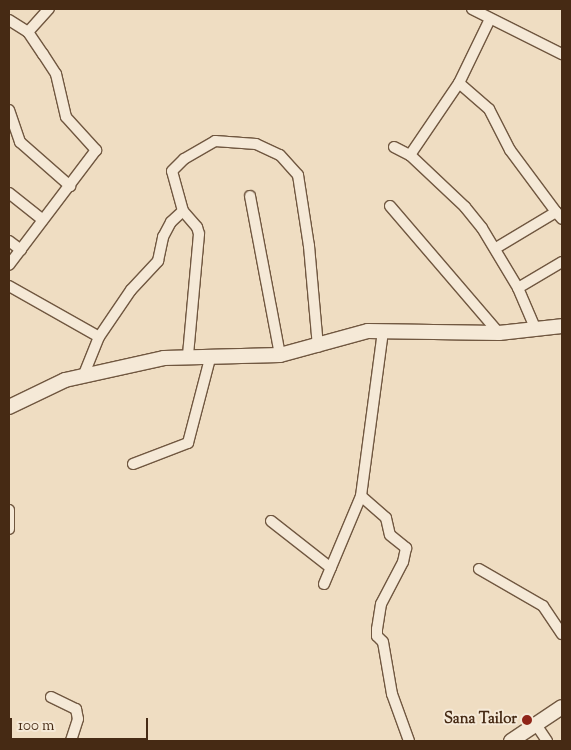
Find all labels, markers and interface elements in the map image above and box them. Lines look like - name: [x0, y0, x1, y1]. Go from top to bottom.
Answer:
- scale bar: [12, 708, 150, 740]
- place label: Sana Tailor: [444, 711, 517, 729]
- marker: Sana Tailor: [521, 714, 533, 726]
- text: 100 m: [18, 716, 54, 737]

